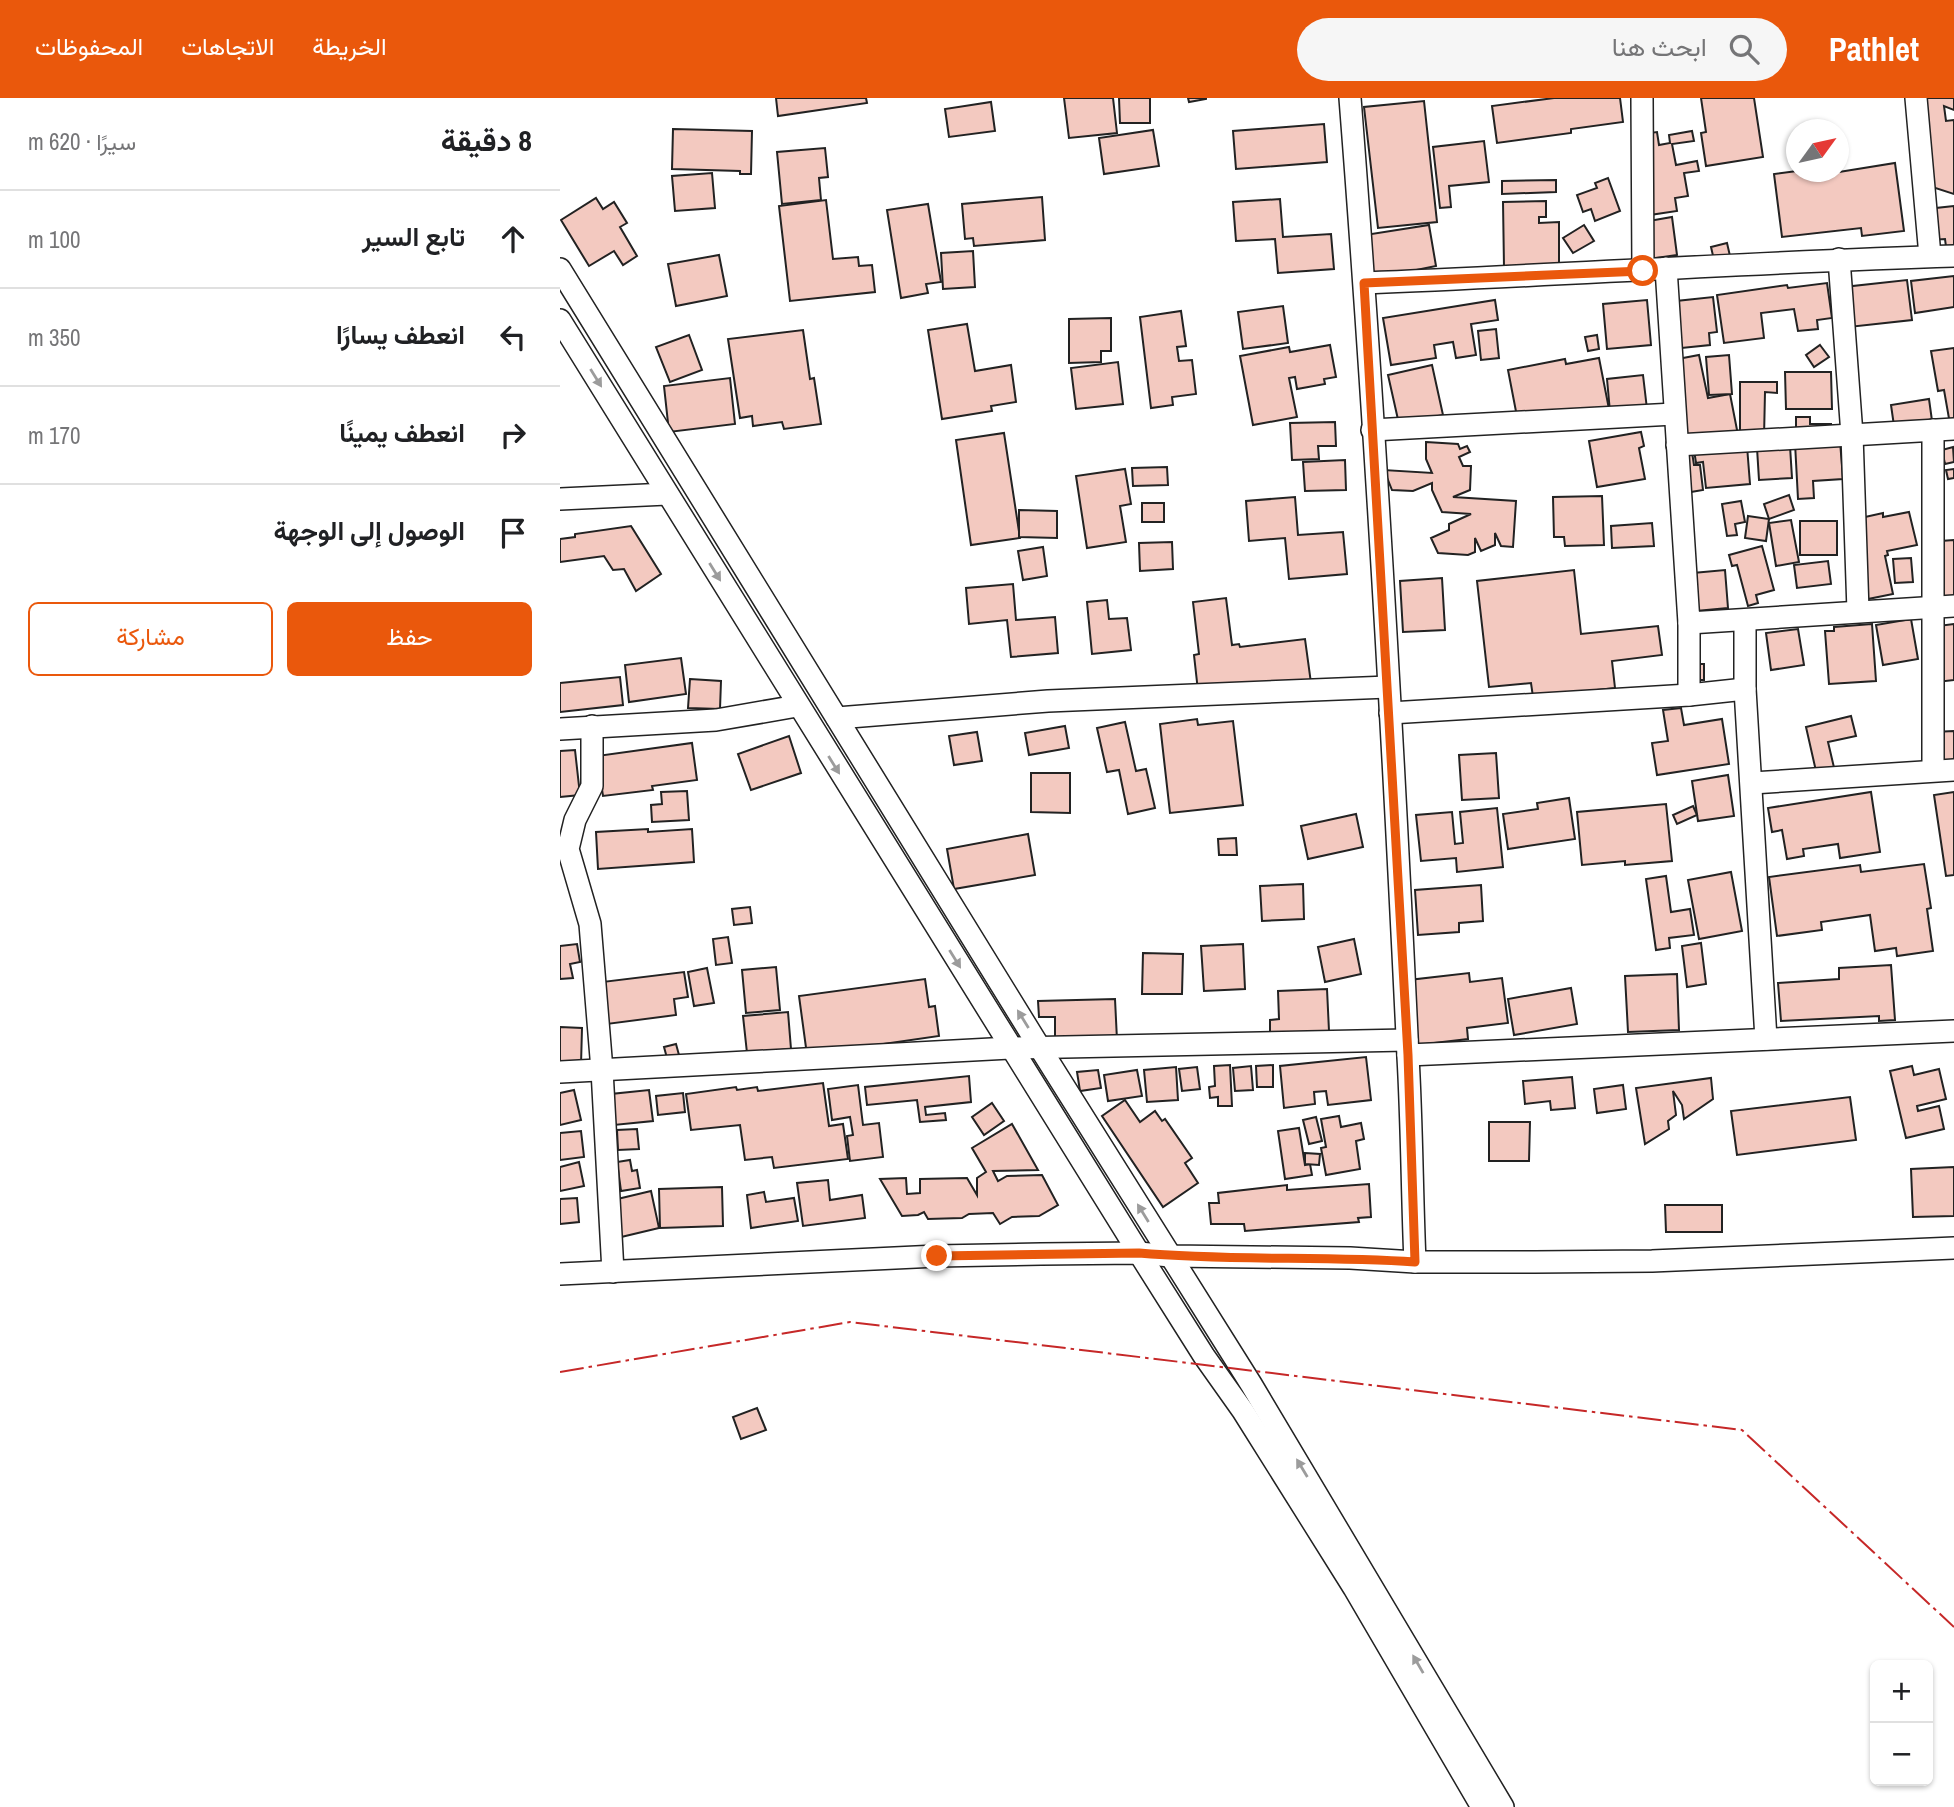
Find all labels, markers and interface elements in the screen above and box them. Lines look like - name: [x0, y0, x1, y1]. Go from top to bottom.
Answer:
- search box: [1297, 18, 1787, 81]
- text: Pathlet: [1829, 27, 1919, 71]
- text: ابحث هنا: [1612, 29, 1707, 64]
- text: المحفوظات: [35, 30, 143, 62]
- text: الاتجاهات: [181, 30, 274, 62]
- text: الخريطة: [312, 30, 387, 62]
- icon: search: [1725, 30, 1763, 68]
- north arrow: [1786, 119, 1849, 182]
- text: 8 دقيقة: [441, 120, 532, 160]
- text: سيرًا · 620 m: [28, 126, 136, 157]
- text: تابع السير: [362, 219, 465, 254]
- icon: ahead: [494, 220, 532, 258]
- text: 100 m: [28, 224, 80, 255]
- route start: [1627, 255, 1658, 286]
- text: انعطف يسارًا: [336, 317, 465, 352]
- icon: left: [494, 318, 532, 356]
- text: 350 m: [28, 322, 80, 353]
- one-way arrow: [589, 368, 602, 388]
- text: انعطف يمينًا: [339, 415, 465, 450]
- icon: right: [494, 416, 532, 454]
- text: 170 m: [28, 420, 80, 451]
- text: الوصول إلى الوجهة: [273, 513, 465, 548]
- icon: arrive: [494, 514, 532, 552]
- one-way arrow: [709, 562, 721, 581]
- button: مشاركة: [28, 602, 273, 676]
- button: حفظ: [287, 602, 532, 676]
- one-way arrow: [828, 756, 841, 775]
- one-way arrow: [948, 949, 961, 968]
- one-way arrow: [1016, 1010, 1029, 1029]
- one-way arrow: [1137, 1203, 1150, 1222]
- route end: [921, 1240, 952, 1271]
- one-way arrow: [1296, 1459, 1308, 1478]
- one-way arrow: [1412, 1654, 1424, 1674]
- map controls: [1870, 1660, 1933, 1786]
- button: +: [1870, 1660, 1933, 1723]
- button: −: [1870, 1723, 1933, 1786]

